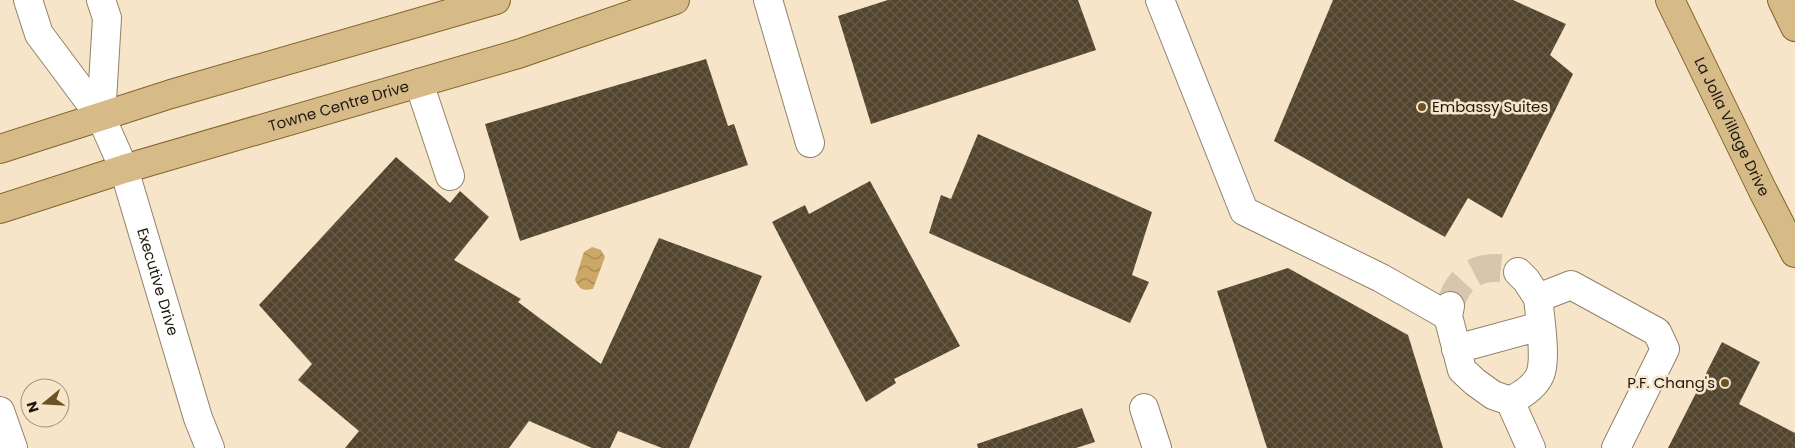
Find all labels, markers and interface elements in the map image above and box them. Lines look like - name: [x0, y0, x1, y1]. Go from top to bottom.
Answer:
- street label: La Jolla Village Drive: [1689, 53, 1775, 200]
- street label: Towne Centre Drive: [266, 75, 411, 136]
- place label: Embassy Suites: [1432, 96, 1548, 117]
- marker: Embassy Suites: [1416, 101, 1428, 113]
- street label: Executive Drive: [132, 225, 184, 338]
- place label: P.F. Chang's: [1627, 372, 1715, 393]
- marker: P.F. Chang's: [1719, 377, 1731, 389]
- north arrow: [20, 378, 70, 428]
- text: N: [21, 399, 44, 415]

